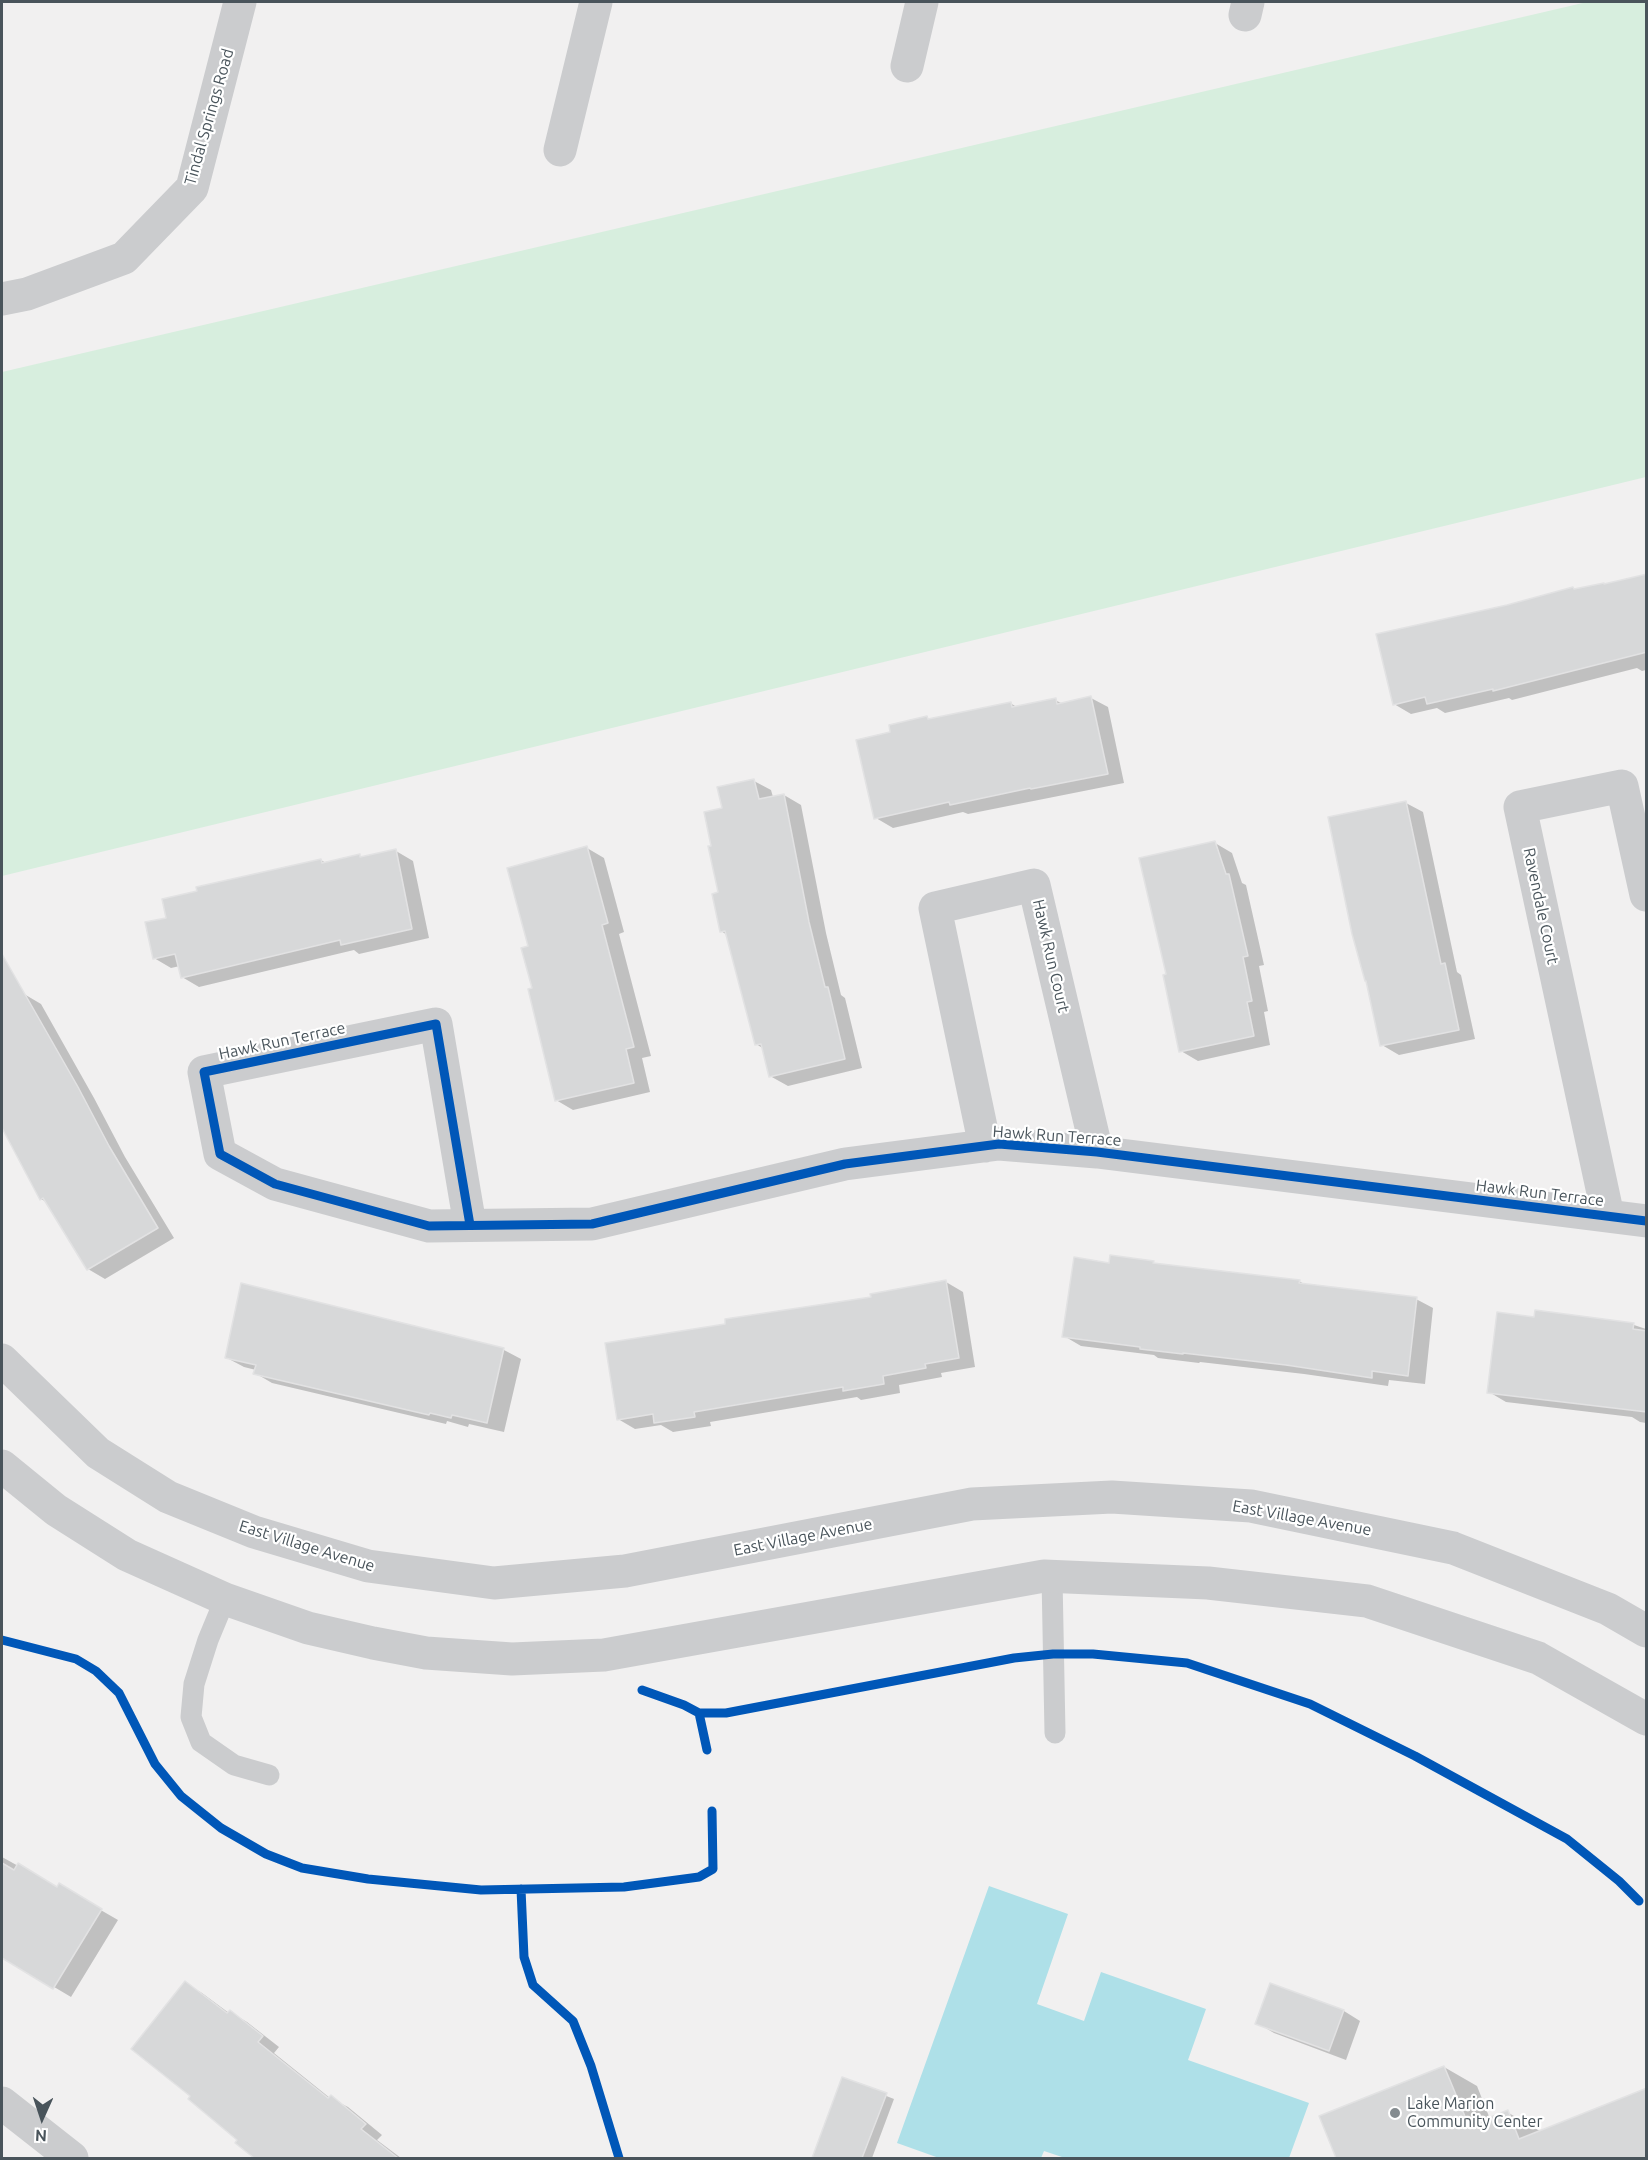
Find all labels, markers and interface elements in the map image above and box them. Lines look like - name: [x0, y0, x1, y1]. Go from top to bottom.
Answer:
- street label: Tindal Springs Road: [180, 46, 238, 188]
- street label: Ravendale Court: [1519, 846, 1563, 966]
- street label: Hawk Run Court: [1029, 897, 1073, 1015]
- street label: Hawk Run Terrace: [217, 1018, 347, 1064]
- street label: Hawk Run Terrace: [992, 1122, 1122, 1150]
- street label: Hawk Run Terrace: [1475, 1176, 1605, 1210]
- street label: East Village Avenue: [1231, 1496, 1373, 1540]
- street label: East Village Avenue: [732, 1514, 874, 1560]
- street label: East Village Avenue: [237, 1516, 377, 1576]
- north arrow: [12, 2088, 72, 2148]
- place label: Lake Marion Community Center: [1407, 2094, 1543, 2132]
- marker: Lake Marion Community Center: [1388, 2106, 1402, 2120]
- text: N: [35, 2127, 47, 2145]

